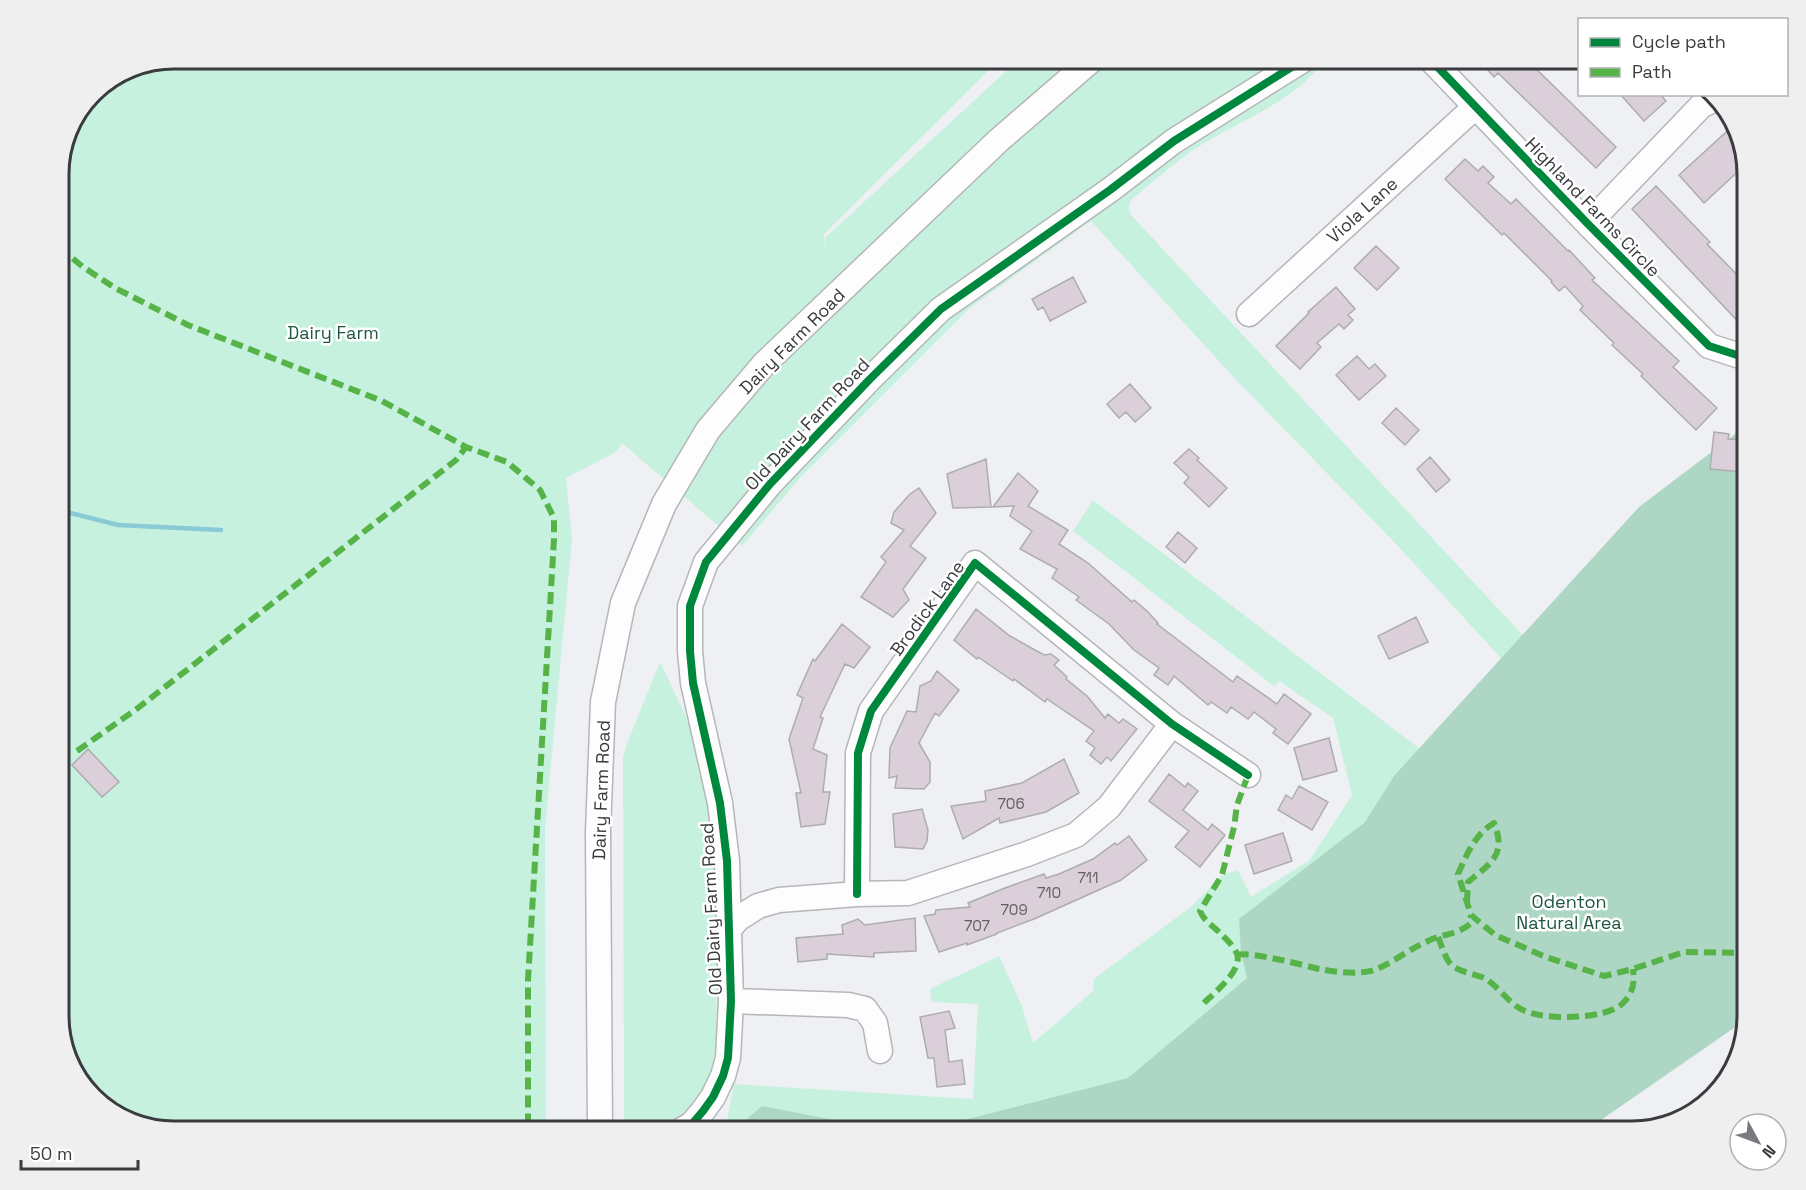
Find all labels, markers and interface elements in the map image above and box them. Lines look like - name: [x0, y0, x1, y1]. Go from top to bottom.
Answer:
- legend: [1578, 18, 1788, 96]
- text: Cycle path: [1632, 30, 1726, 53]
- text: Path: [1632, 60, 1672, 83]
- street label: Highland Farms Circle: [1520, 132, 1666, 282]
- street label: Viola Lane: [1322, 172, 1402, 248]
- street label: Dairy Farm Road: [734, 283, 850, 399]
- park label: Dairy Farm: [287, 321, 379, 344]
- street label: Old Dairy Farm Road: [740, 353, 874, 495]
- street label: Brodick Lane: [885, 556, 969, 660]
- street label: Dairy Farm Road: [587, 720, 615, 860]
- house number: 706: [997, 794, 1025, 813]
- street label: Old Dairy Farm Road: [695, 822, 727, 996]
- house number: 711: [1078, 868, 1098, 887]
- house number: 710: [1037, 883, 1061, 902]
- park label: Odenton Natural Area: [1516, 890, 1622, 934]
- house number: 709: [1000, 900, 1028, 919]
- house number: 707: [964, 916, 990, 935]
- north arrow: [1728, 1112, 1788, 1172]
- scale bar: [21, 1133, 138, 1171]
- text: N: [1757, 1141, 1780, 1162]
- text: 50 m: [30, 1142, 72, 1165]

